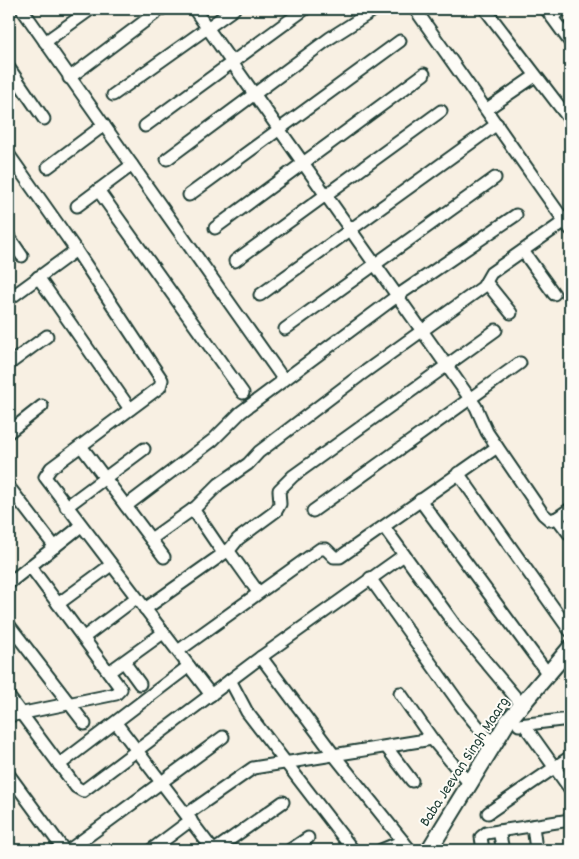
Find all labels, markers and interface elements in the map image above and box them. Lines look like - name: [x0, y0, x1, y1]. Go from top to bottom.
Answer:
- street label: Baba Jeevan Singh Maarg: [414, 692, 516, 832]

